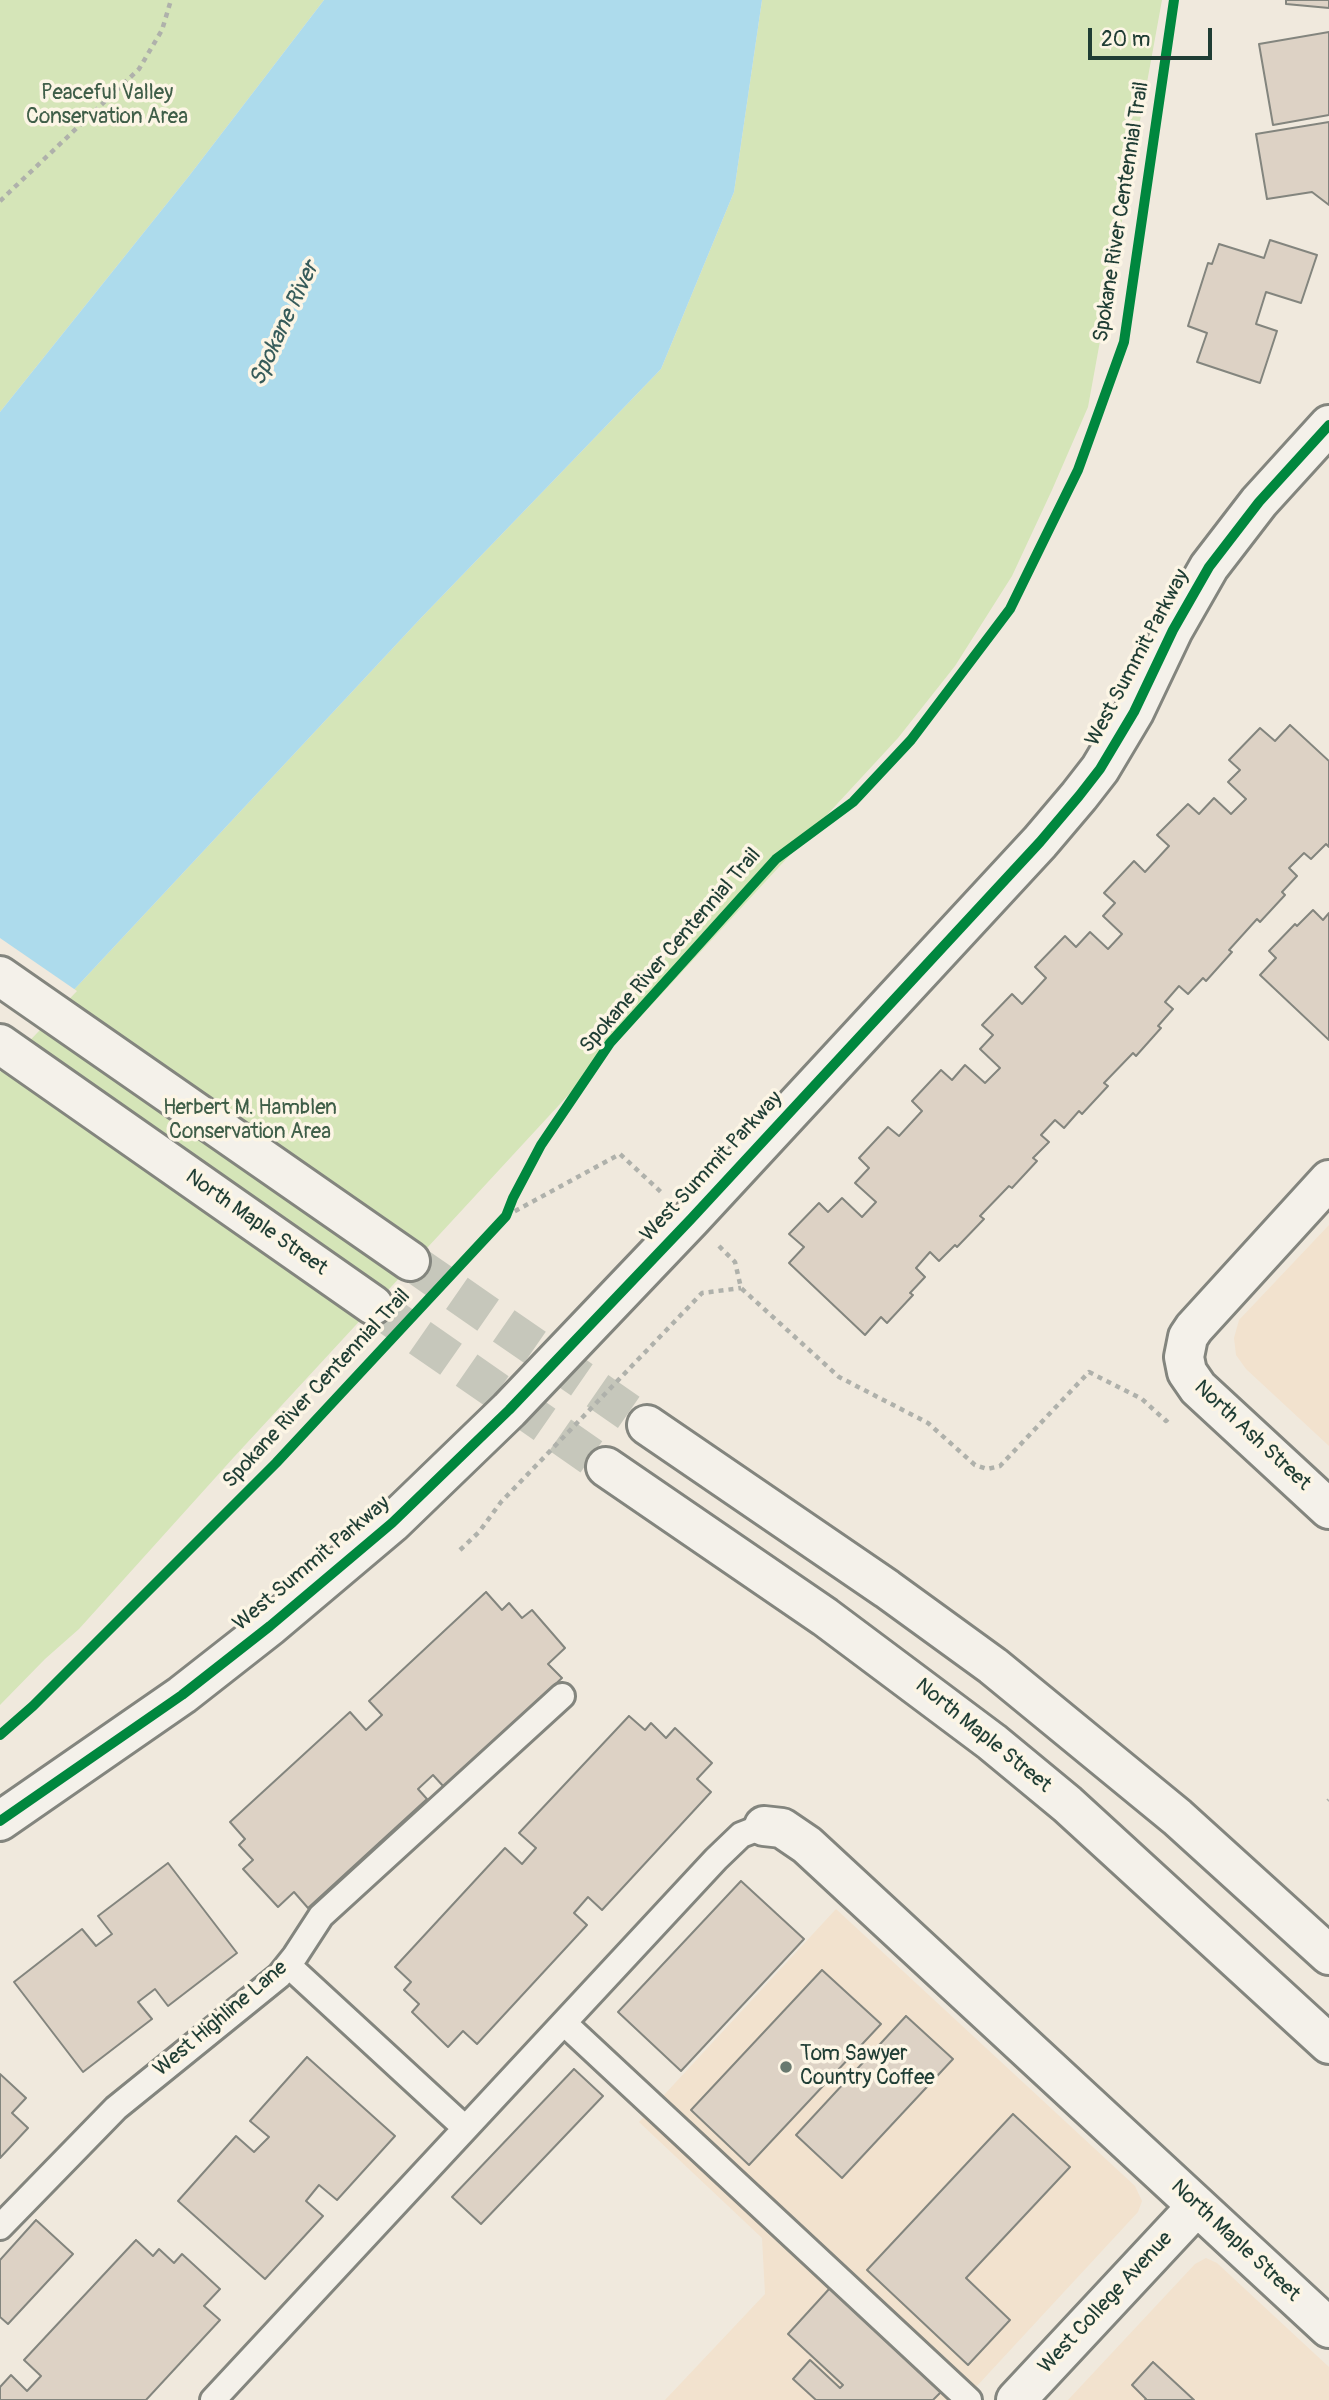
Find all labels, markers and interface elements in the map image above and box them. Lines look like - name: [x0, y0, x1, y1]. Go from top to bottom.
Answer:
- scale bar: [1091, 14, 1215, 58]
- text: 20 m: [1101, 26, 1150, 53]
- street label: Spokane River Centennial Trail: [1089, 80, 1155, 344]
- park label: Peaceful Valley Conservation Area: [26, 81, 188, 131]
- water label: Spokane River: [244, 258, 326, 390]
- street label: West Summit Parkway: [1081, 565, 1195, 751]
- street label: Spokane River Centennial Trail: [575, 843, 767, 1059]
- street label: West Summit Parkway: [636, 1087, 788, 1247]
- park label: Herbert M. Hamblen Conservation Area: [163, 1096, 337, 1146]
- street label: North Maple Street: [180, 1165, 332, 1281]
- street label: Spokane River Centennial Trail: [218, 1284, 416, 1494]
- street label: North Ash Street: [1188, 1376, 1316, 1496]
- street label: West Summit Parkway: [229, 1491, 395, 1637]
- street label: North Maple Street: [910, 1674, 1056, 1798]
- street label: West Highline Lane: [149, 1956, 293, 2082]
- place label: Tom Sawyer Country Coffee: [800, 2042, 935, 2092]
- marker: Tom Sawyer Country Coffee: [778, 2059, 794, 2075]
- street label: North Maple Street: [1165, 2175, 1305, 2307]
- street label: West College Avenue: [1034, 2227, 1178, 2379]

